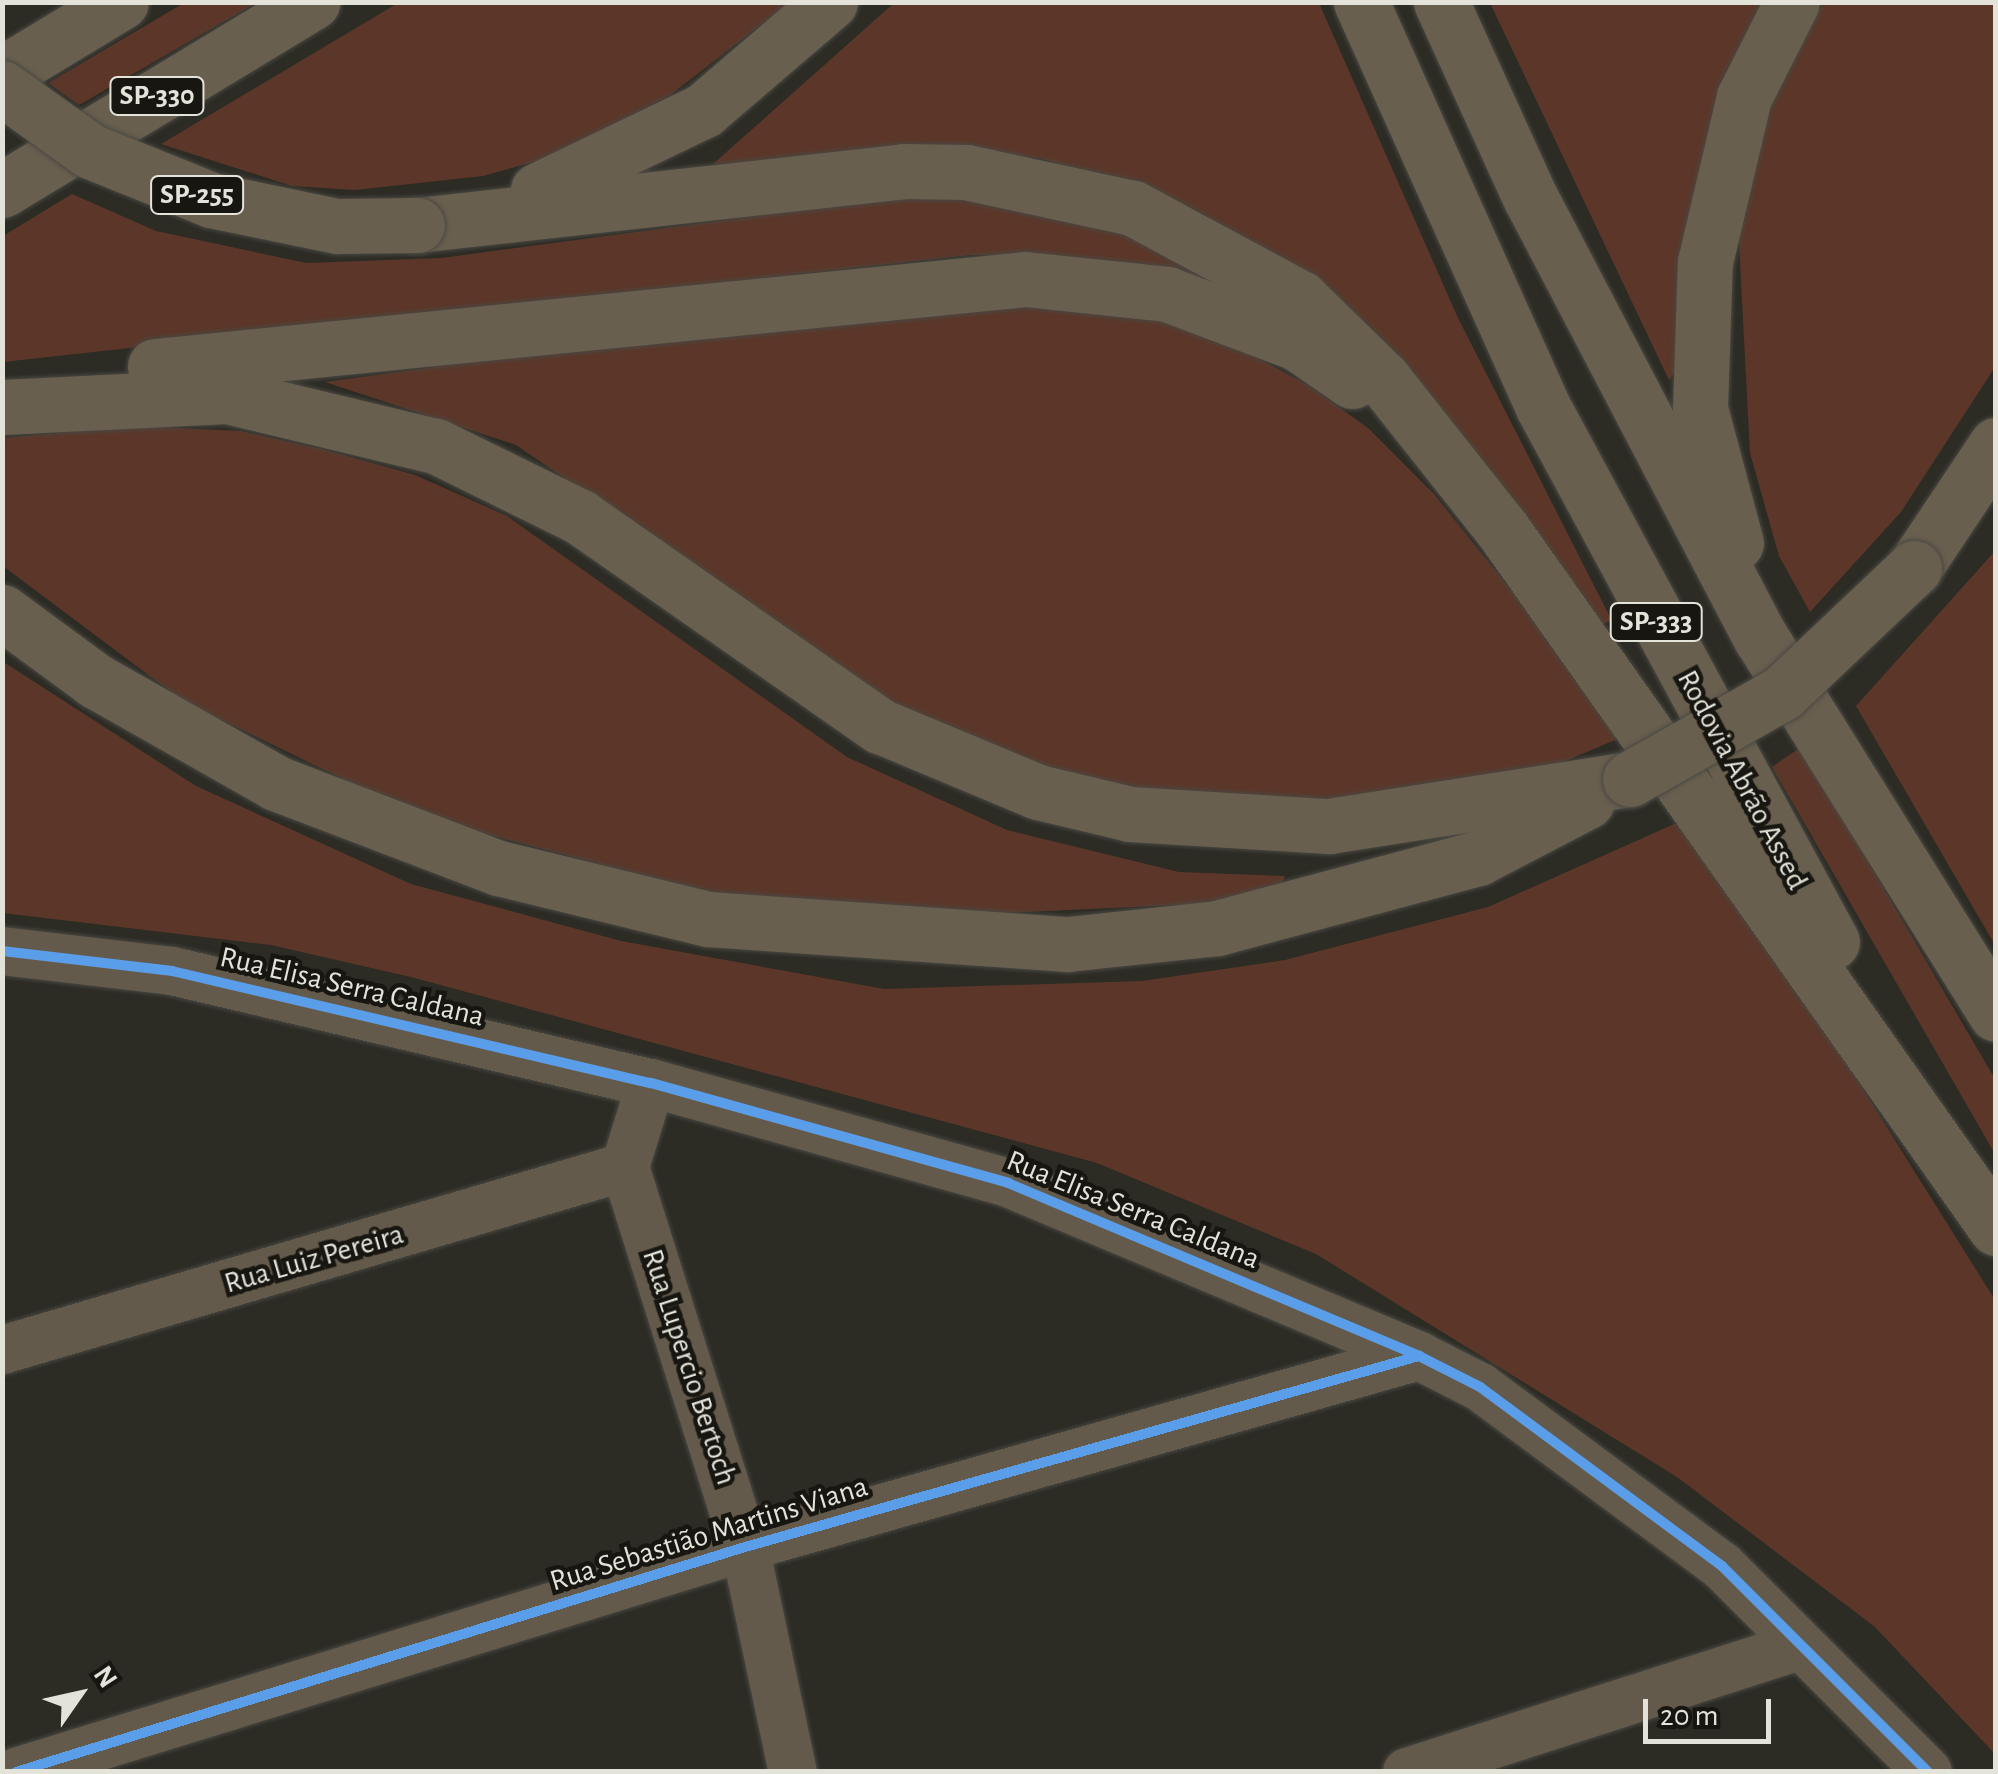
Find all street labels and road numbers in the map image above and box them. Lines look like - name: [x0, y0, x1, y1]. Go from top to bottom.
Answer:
- road number: SP-330: [107, 73, 207, 119]
- road number: SP-255: [150, 172, 244, 218]
- road number: SP-333: [1608, 599, 1704, 645]
- street label: Rodovia Abrão Assed: [1669, 664, 1815, 896]
- street label: Rua Elisa Serra Caldana: [217, 939, 487, 1035]
- street label: Rua Elisa Serra Caldana: [1001, 1143, 1265, 1277]
- street label: Rua Luiz Pereira: [220, 1216, 408, 1302]
- street label: Rua Lupercio Bertoch: [634, 1245, 744, 1489]
- street label: Rua Sebastião Martins Viana: [546, 1468, 872, 1600]

